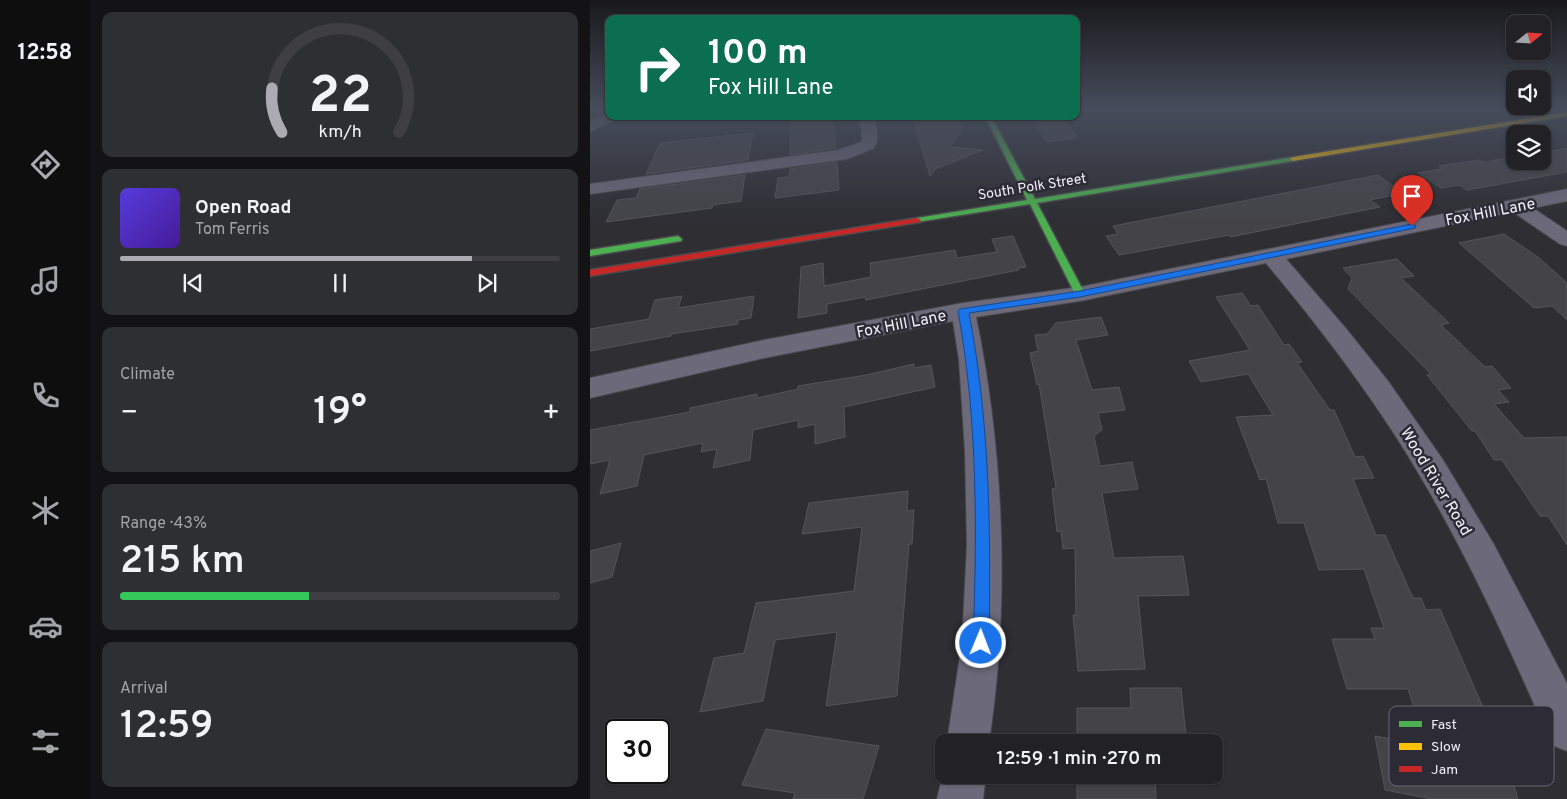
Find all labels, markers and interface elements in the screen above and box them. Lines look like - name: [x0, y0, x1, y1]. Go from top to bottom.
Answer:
- north arrow: [1506, 15, 1551, 60]
- map controls: [1506, 15, 1551, 170]
- text: 100 m: [708, 32, 808, 76]
- icon: right: [625, 35, 690, 100]
- text: 12:58: [18, 40, 72, 67]
- text: 22: [308, 65, 372, 131]
- button: sound: [1506, 70, 1551, 115]
- text: Fox Hill Lane: [708, 75, 833, 102]
- text: km/h: [318, 121, 362, 144]
- button: layers: [1506, 125, 1551, 170]
- icon: directions: [28, 147, 63, 182]
- street label: South Polk Street: [977, 171, 1088, 204]
- pin: [1391, 175, 1433, 226]
- icon: arrive: [1398, 182, 1426, 210]
- street label: Fox Hill Lane: [1444, 194, 1537, 231]
- text: Open Road: [195, 196, 291, 220]
- text: Tom Ferris: [195, 220, 269, 240]
- icon: music: [28, 263, 63, 298]
- icon: previous: [179, 269, 207, 297]
- icon: pause: [326, 269, 354, 297]
- icon: next: [473, 269, 501, 297]
- street label: Fox Hill Lane: [855, 306, 948, 343]
- text: Climate: [120, 365, 175, 385]
- icon: phone: [28, 378, 63, 413]
- text: 19°: [313, 389, 367, 438]
- text: −: [120, 396, 138, 432]
- text: +: [542, 396, 560, 432]
- street label: Wood River Road: [1395, 424, 1475, 540]
- icon: climate: [28, 493, 63, 528]
- text: Range · 43%: [120, 514, 207, 534]
- text: 215 km: [120, 538, 245, 587]
- icon: car: [28, 609, 63, 644]
- position arrow: [954, 616, 1006, 668]
- text: Arrival: [120, 679, 168, 699]
- text: 12:59: [120, 703, 213, 752]
- legend: [1389, 706, 1554, 786]
- text: Fast: [1431, 717, 1457, 734]
- speed limit sign: 30: [605, 719, 670, 784]
- icon: filters: [28, 724, 63, 759]
- text: Slow: [1431, 739, 1461, 756]
- text: 12:59 · 1 min · 270 m: [997, 747, 1162, 771]
- text: Jam: [1431, 762, 1458, 779]

